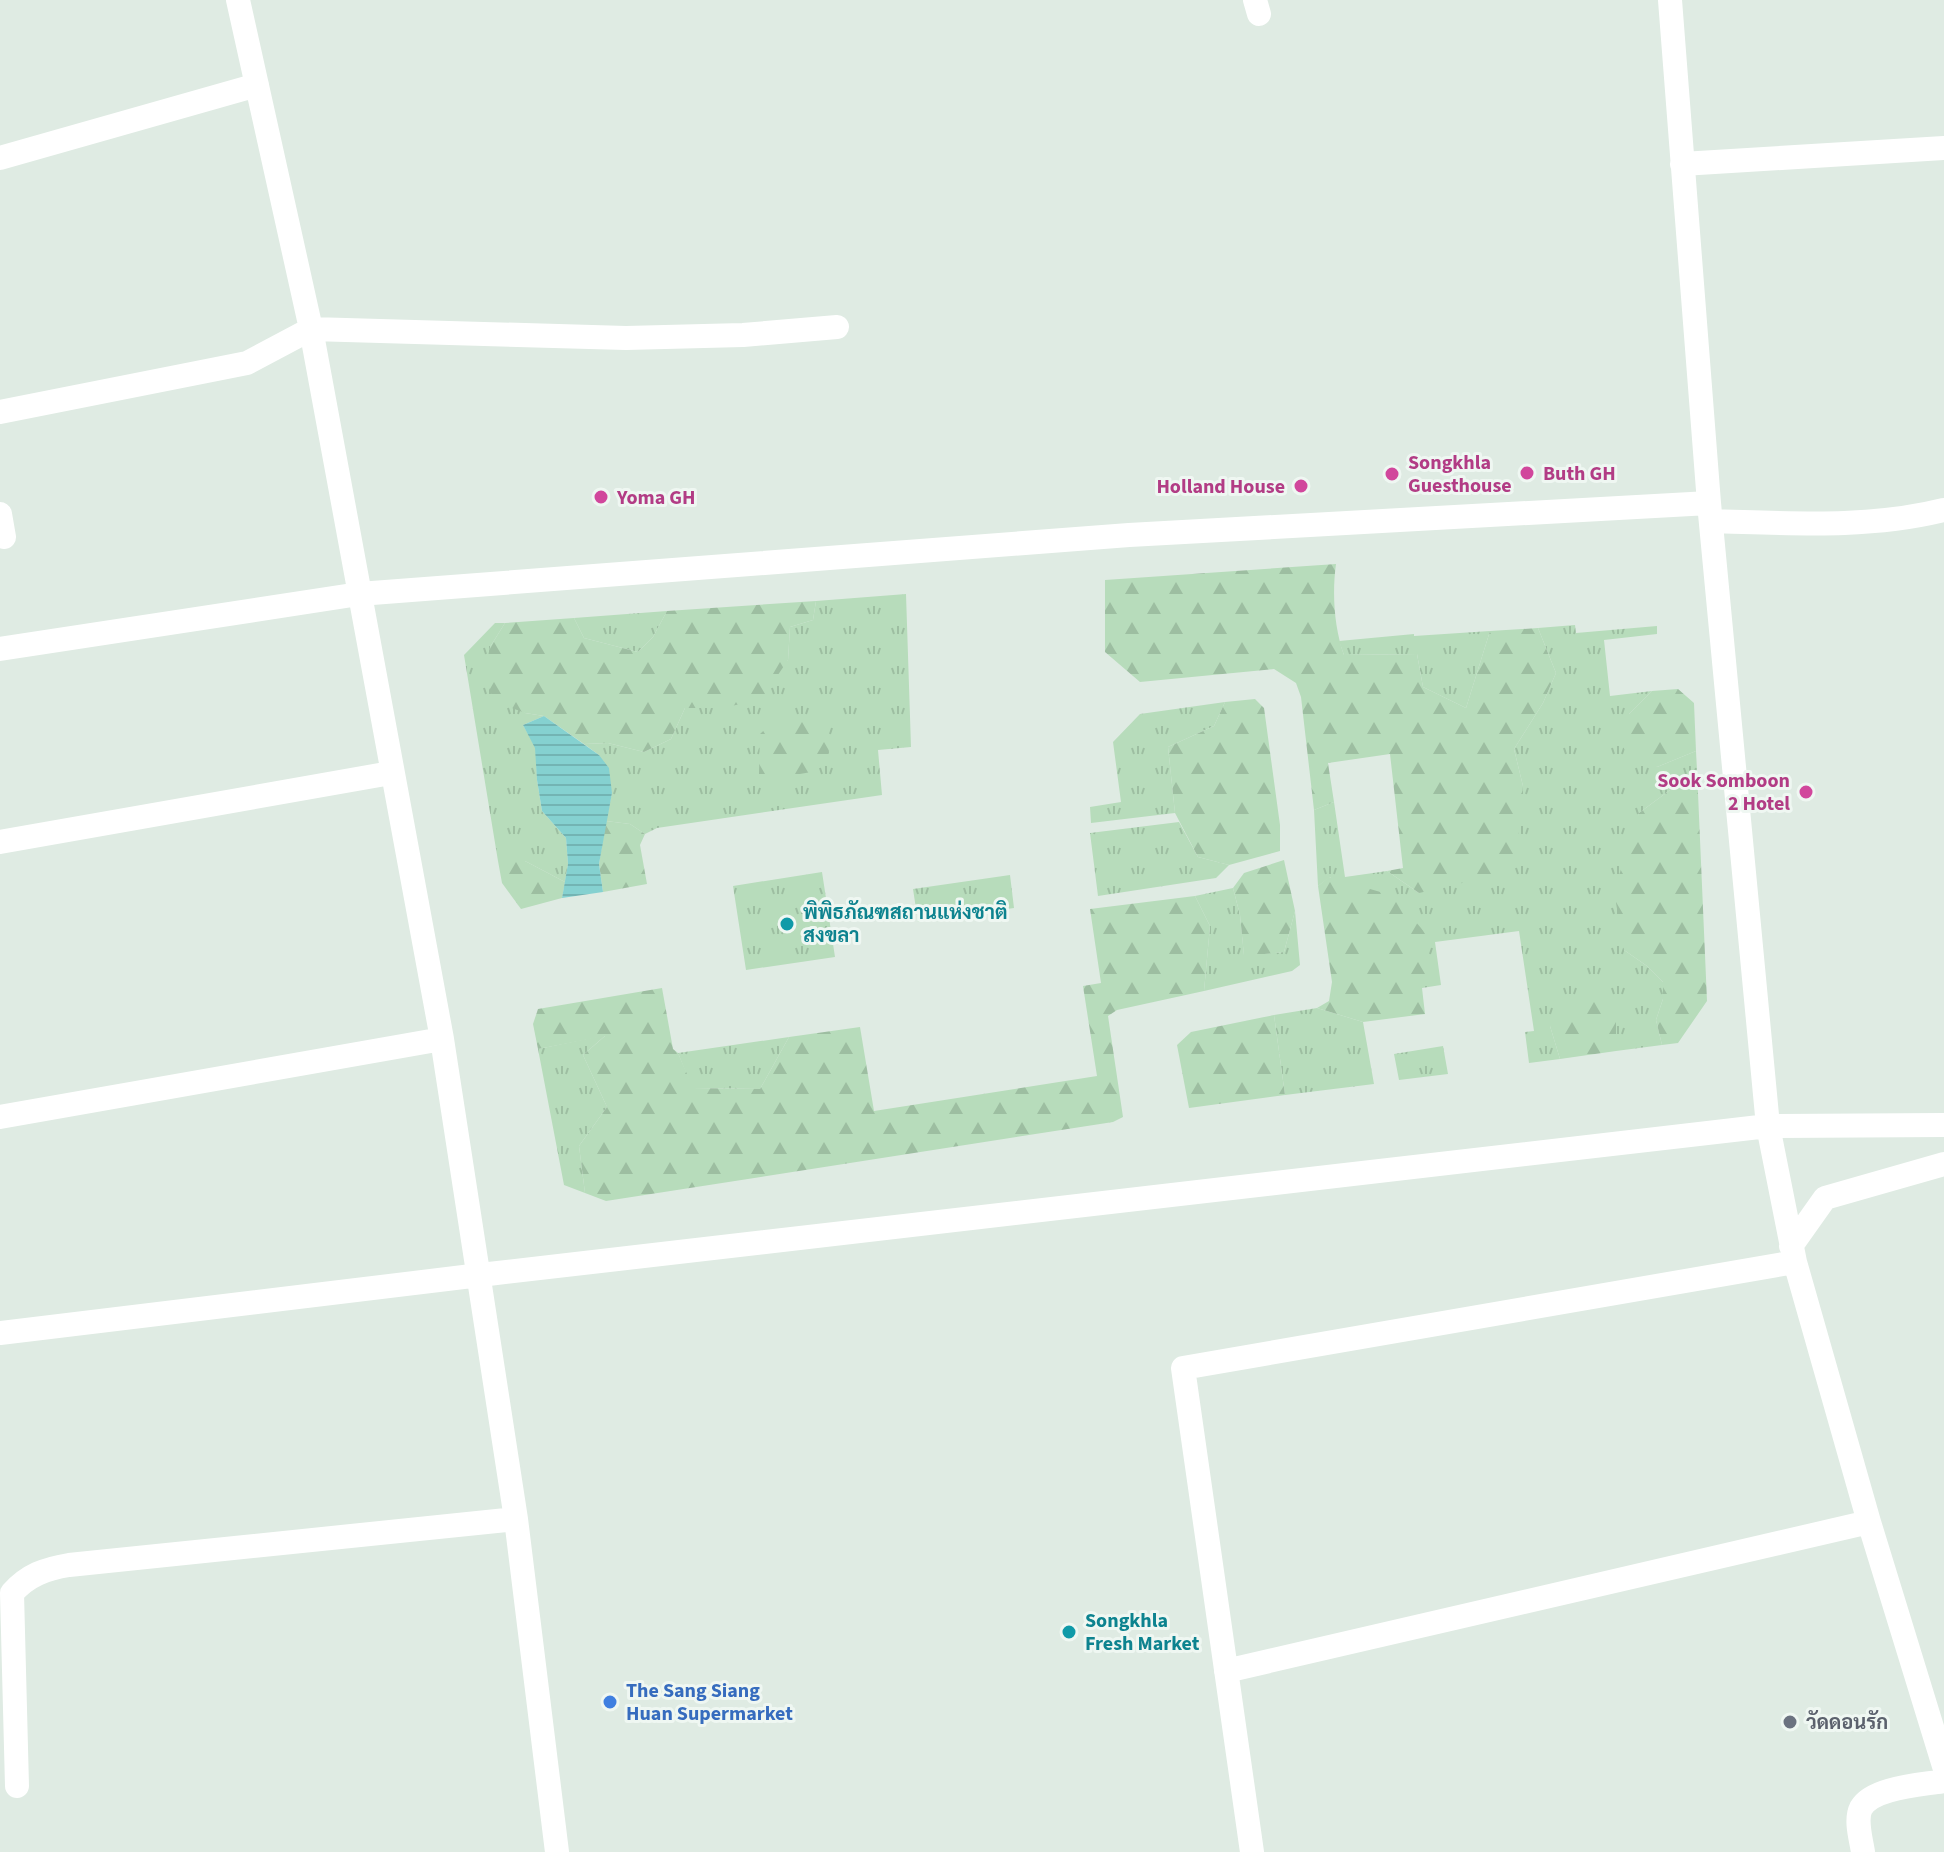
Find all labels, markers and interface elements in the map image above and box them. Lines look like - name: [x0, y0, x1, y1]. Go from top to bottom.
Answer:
- place label: Songkhla Guesthouse: [1408, 449, 1512, 500]
- place label: Buth GH: [1543, 460, 1616, 488]
- marker: Buth GH: [1518, 464, 1536, 482]
- marker: Songkhla Guesthouse: [1383, 465, 1401, 483]
- place label: Holland House: [1156, 473, 1285, 501]
- marker: Holland House: [1292, 477, 1310, 495]
- place label: Yoma GH: [616, 484, 695, 512]
- marker: Yoma GH: [592, 488, 610, 506]
- place label: Sook Somboon 2 Hotel: [1657, 767, 1790, 818]
- marker: Sook Somboon 2 Hotel: [1797, 783, 1815, 801]
- place label: พิพิธภัณฑสถานแห่งชาติ สงขลา: [803, 899, 1008, 950]
- marker: พิพิธภัณฑสถานแห่งชาติ สงขลา: [778, 915, 796, 933]
- place label: Songkhla Fresh Market: [1085, 1607, 1200, 1658]
- marker: Songkhla Fresh Market: [1060, 1623, 1078, 1641]
- place label: The Sang Siang Huan Supermarket: [626, 1677, 793, 1728]
- marker: The Sang Siang Huan Supermarket: [601, 1693, 619, 1711]
- place label: วัดดอนรัก: [1806, 1709, 1888, 1737]
- marker: วัดดอนรัก: [1781, 1713, 1799, 1731]

